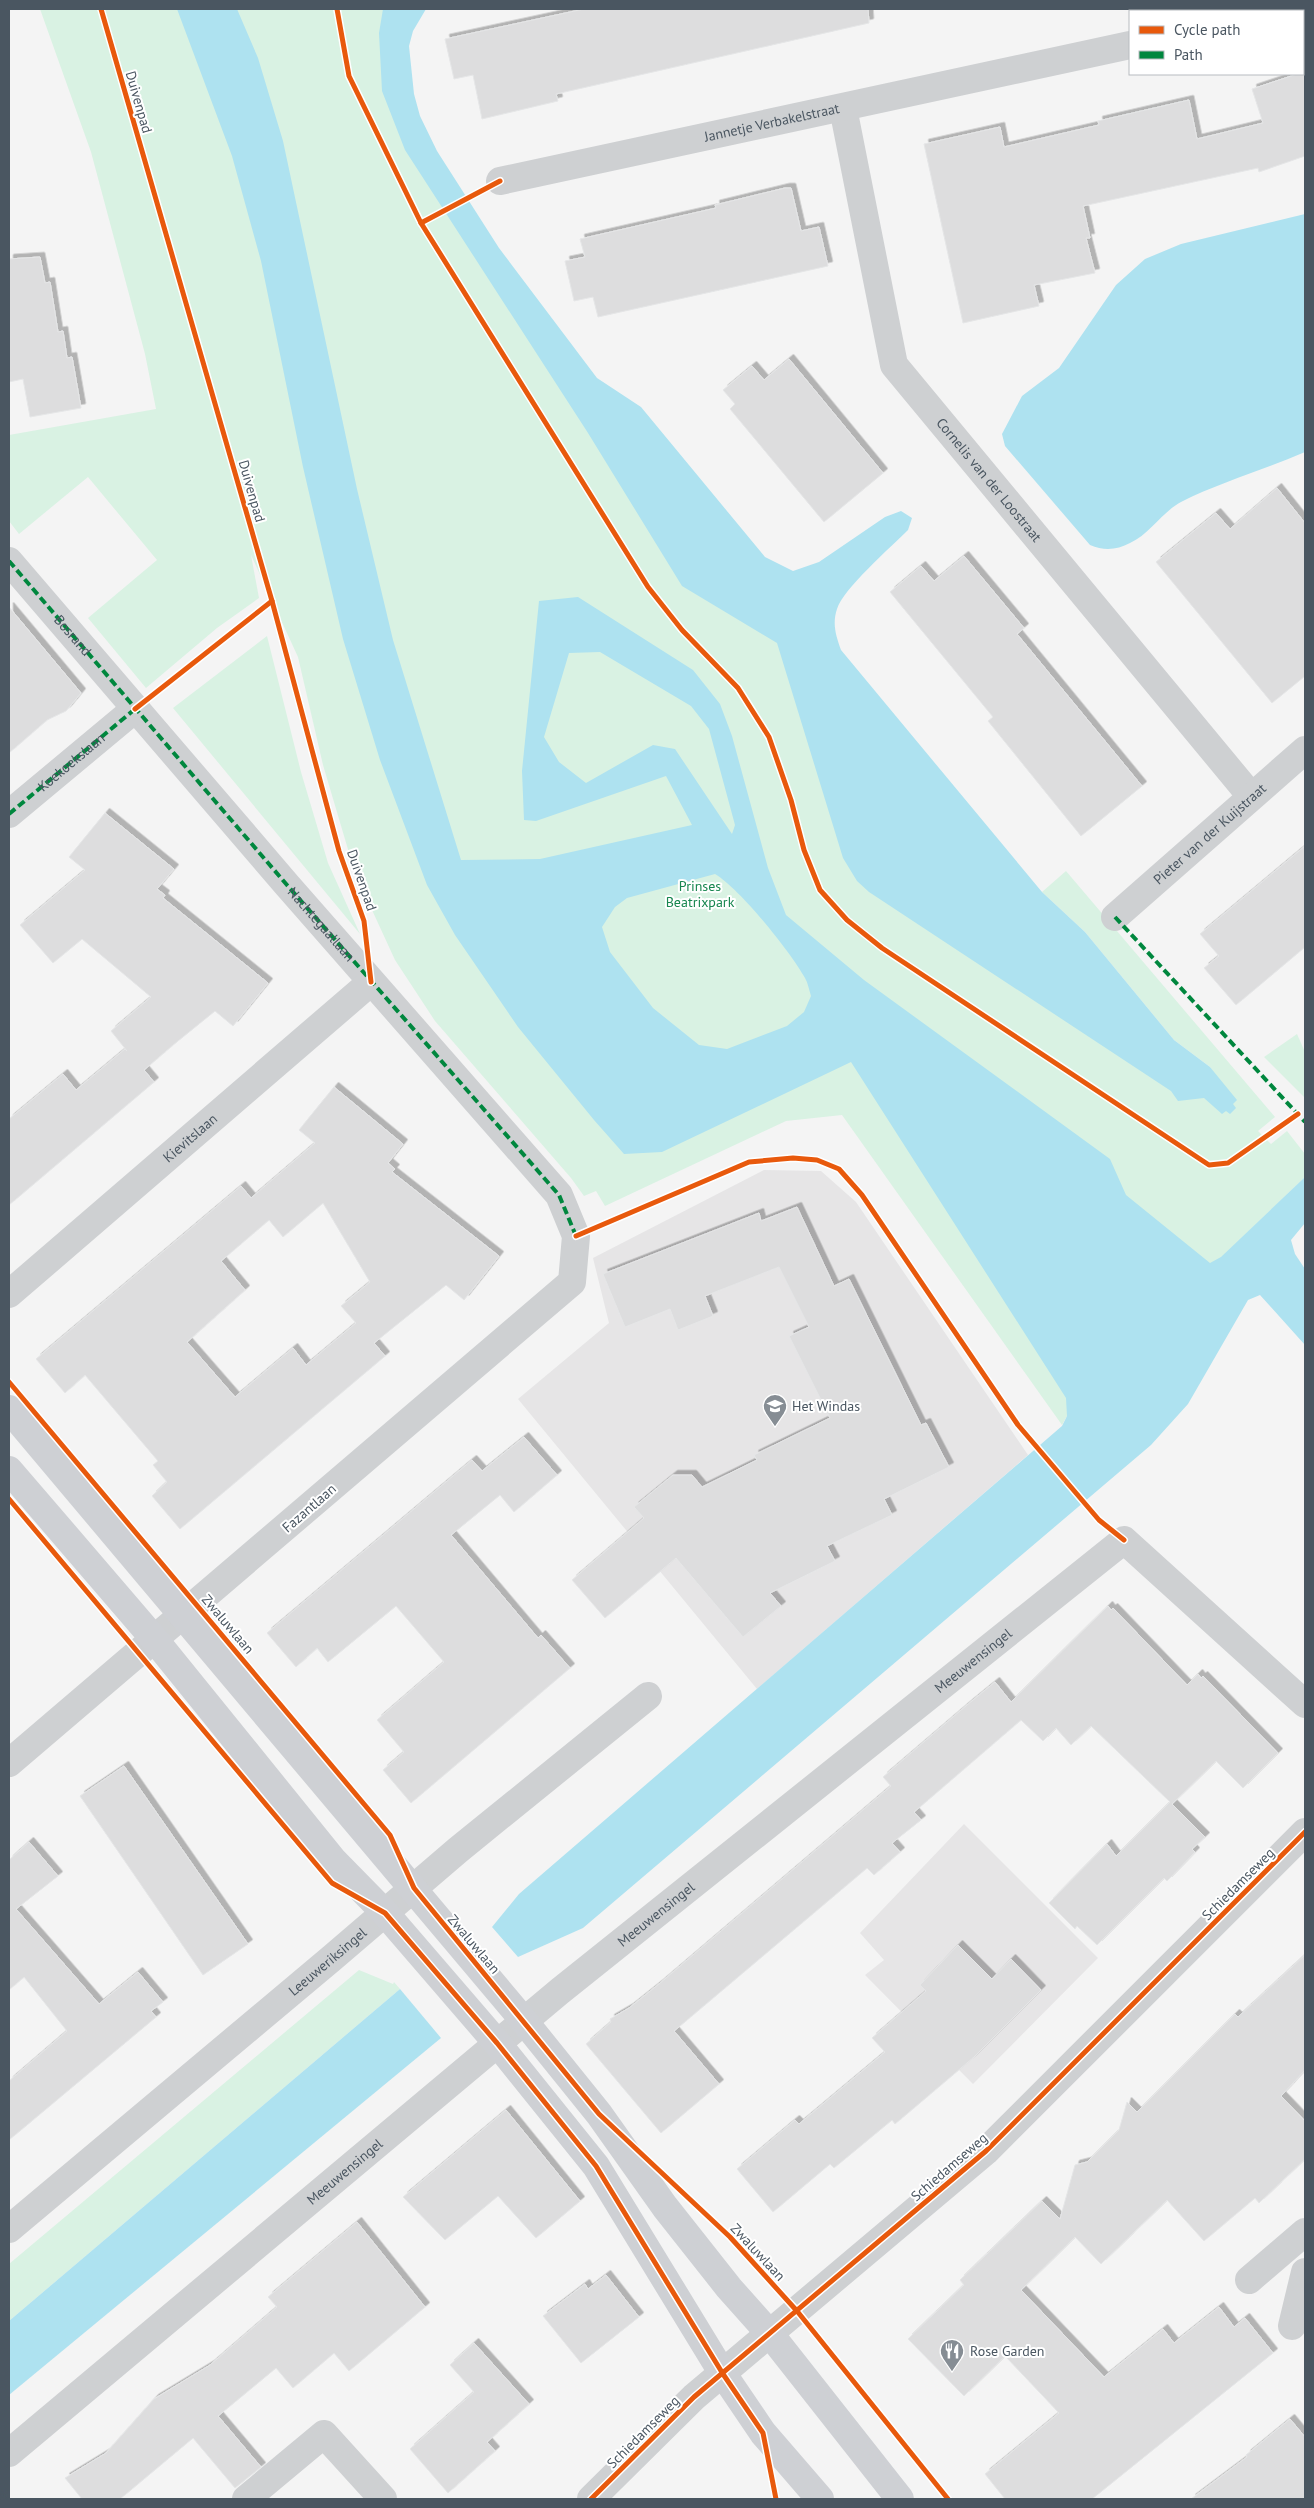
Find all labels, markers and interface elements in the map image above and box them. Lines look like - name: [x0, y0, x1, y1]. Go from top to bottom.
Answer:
- legend: [1129, 10, 1304, 75]
- text: Cycle path: [1174, 20, 1240, 39]
- text: Path: [1174, 45, 1203, 64]
- street label: Duivenpad: [122, 69, 156, 135]
- street label: Jannetje Verbakelstraat: [701, 99, 841, 146]
- street label: Cornelis van der Loostraat: [932, 414, 1046, 546]
- street label: Duivenpad: [235, 458, 269, 524]
- street label: Bosrand: [50, 611, 95, 660]
- street label: Koekoekslaan: [34, 729, 108, 795]
- street label: Pieter van der Kuijstraat: [1149, 779, 1270, 888]
- street label: Duivenpad: [343, 847, 381, 913]
- park label: Prinses Beatrixpark: [666, 877, 735, 911]
- street label: Nachtegaallaan: [284, 883, 359, 965]
- street label: Kievitslaan: [159, 1110, 221, 1166]
- school or university icon: Het Windas: [762, 1393, 788, 1427]
- place label: Het Windas: [792, 1397, 860, 1415]
- street label: Fazantlaan: [278, 1480, 340, 1536]
- street label: Zwaluwlaan: [198, 1591, 258, 1657]
- street label: Meeuwensingel: [931, 1624, 1015, 1697]
- street label: Schiedamseweg: [1198, 1844, 1278, 1924]
- street label: Meeuwensingel: [614, 1878, 698, 1951]
- street label: Zwaluwlaan: [444, 1911, 504, 1977]
- street label: Leeuweriksingel: [285, 1923, 370, 2000]
- street label: Schiedamseweg: [907, 2129, 991, 2205]
- street label: Meeuwensingel: [303, 2135, 386, 2209]
- street label: Zwaluwlaan: [727, 2220, 789, 2284]
- restaurant icon: Rose Garden: [939, 2338, 965, 2372]
- place label: Rose Garden: [970, 2342, 1044, 2360]
- street label: Schiedamseweg: [603, 2392, 683, 2472]

